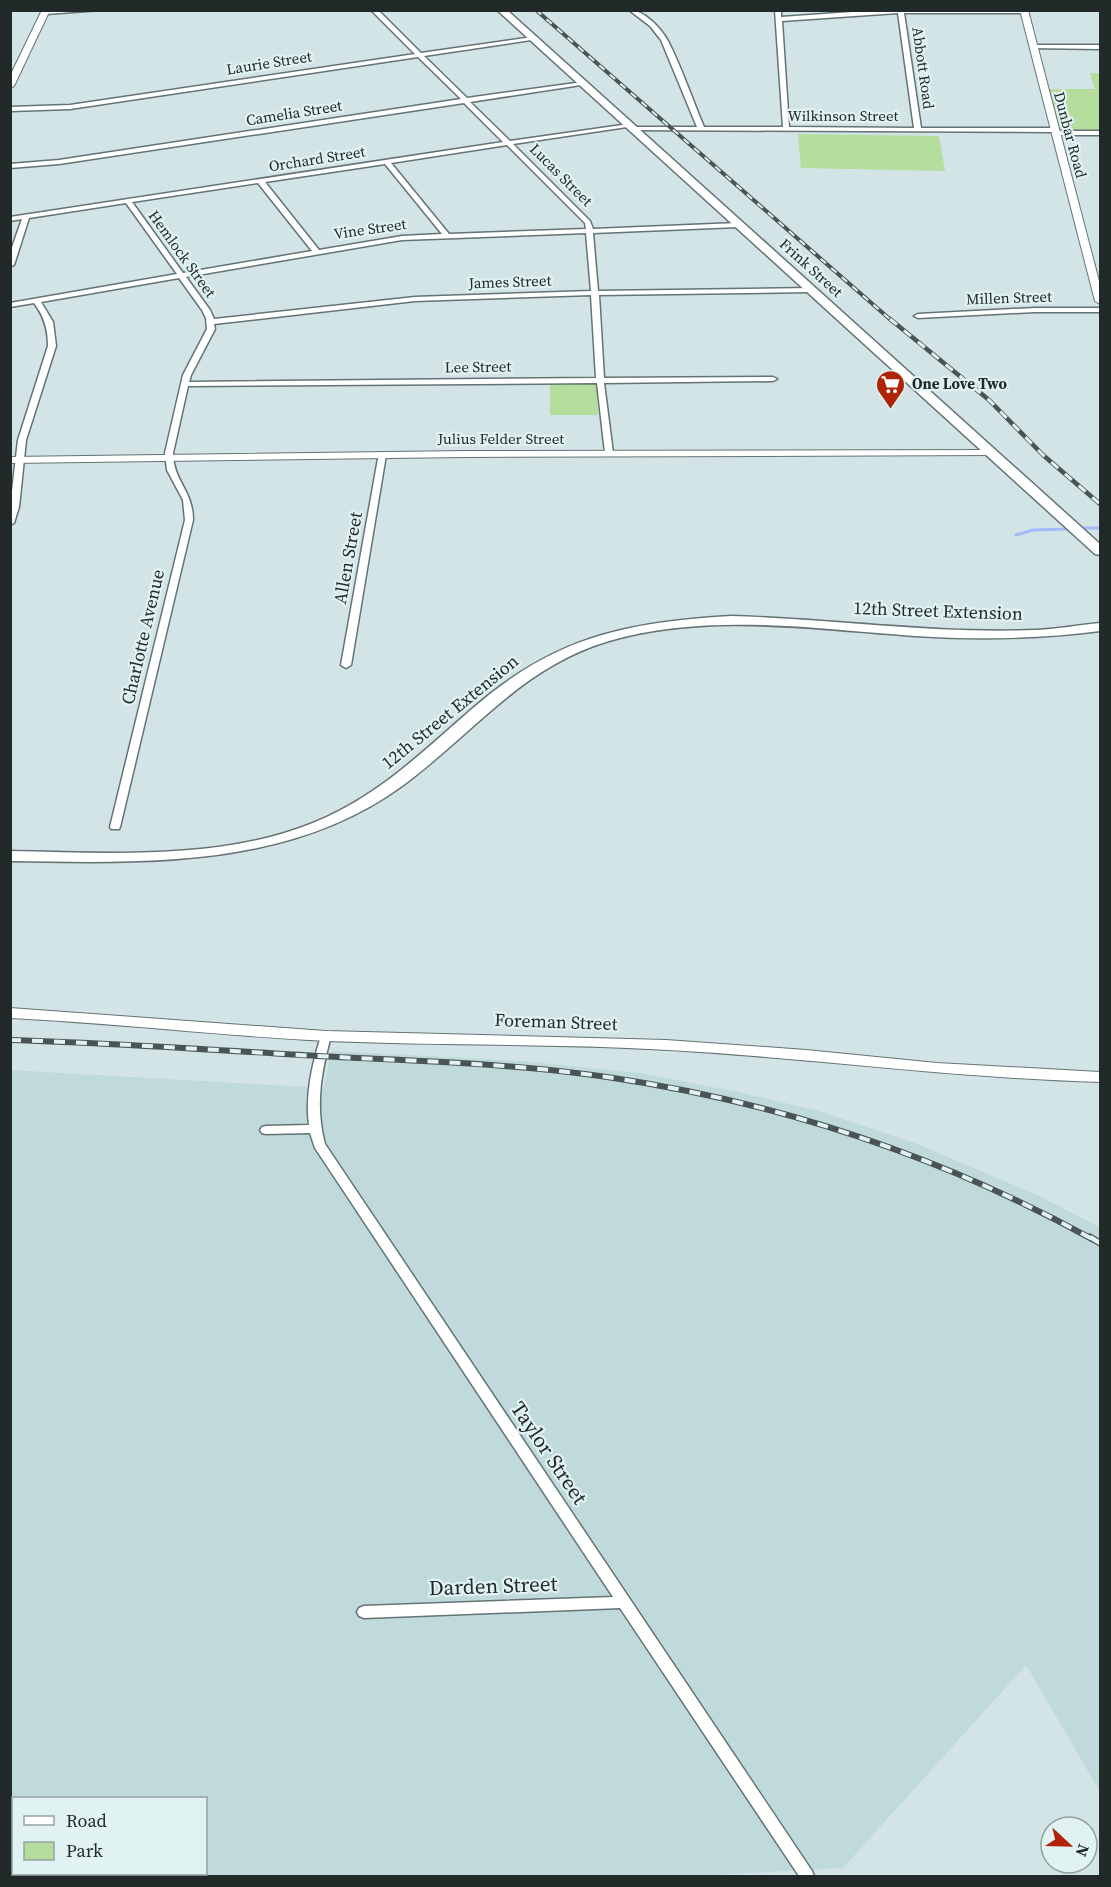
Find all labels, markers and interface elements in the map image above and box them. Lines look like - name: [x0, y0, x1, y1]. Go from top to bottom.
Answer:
- street label: Abbott Road: [907, 26, 940, 111]
- street label: Laurie Street: [225, 45, 313, 80]
- street label: Dunbar Road: [1049, 89, 1092, 181]
- street label: Camelia Street: [244, 95, 344, 130]
- street label: Wilkinson Street: [788, 105, 899, 126]
- street label: Lucas Street: [525, 139, 597, 211]
- street label: Orchard Street: [267, 140, 367, 177]
- street label: Hemlock Street: [144, 206, 221, 302]
- street label: Vine Street: [332, 213, 408, 244]
- street label: Frink Street: [775, 233, 848, 302]
- street label: James Street: [467, 270, 552, 293]
- street label: Millen Street: [966, 286, 1052, 309]
- street label: Lee Street: [445, 355, 512, 378]
- supermarket icon: One Love Two: [875, 368, 907, 410]
- place label: One Love Two: [912, 373, 1008, 394]
- street label: Julius Felder Street: [437, 428, 564, 449]
- street label: Allen Street: [327, 510, 368, 606]
- street label: Charlotte Avenue: [115, 567, 170, 707]
- street label: 12th Street Extension: [853, 595, 1023, 626]
- street label: 12th Street Extension: [376, 648, 524, 775]
- street label: Foreman Street: [494, 1007, 618, 1036]
- street label: Taylor Street: [504, 1395, 595, 1510]
- street label: Darden Street: [428, 1569, 558, 1602]
- legend: [12, 1797, 207, 1875]
- text: Road: [66, 1808, 107, 1833]
- north arrow: [1039, 1815, 1099, 1875]
- text: Park: [66, 1838, 103, 1863]
- text: N: [1070, 1841, 1095, 1860]

